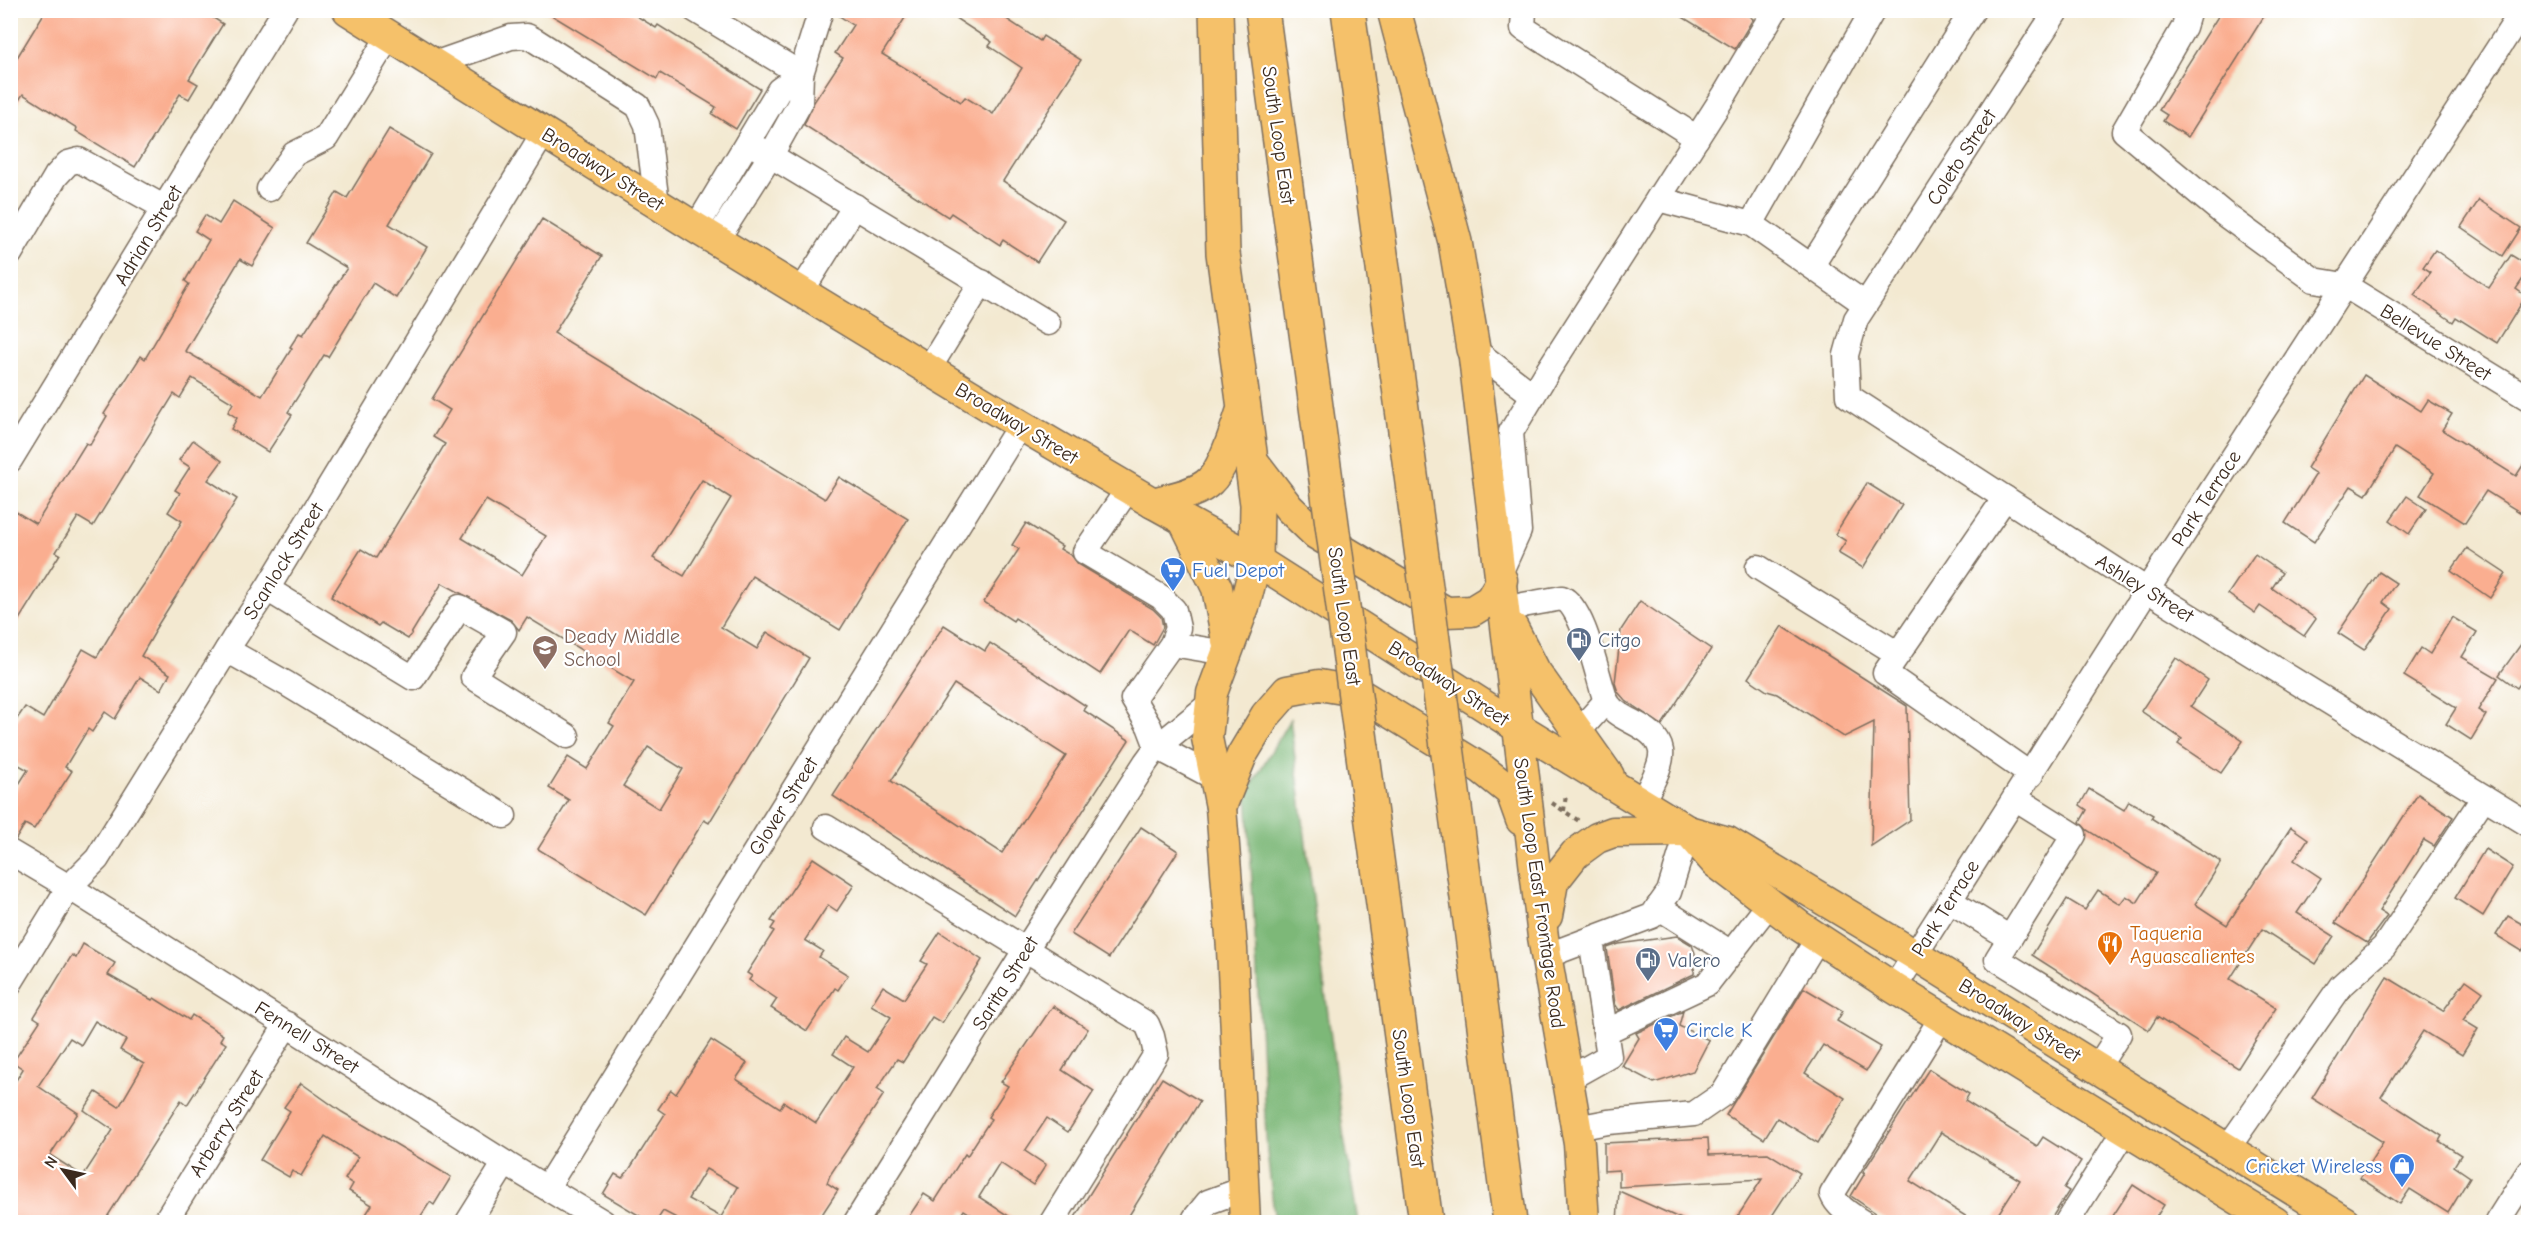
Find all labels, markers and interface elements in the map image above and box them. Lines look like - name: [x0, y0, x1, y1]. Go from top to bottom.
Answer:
- street label: South Loop East: [1257, 64, 1300, 207]
- street label: Coleto Street: [1922, 104, 2002, 210]
- street label: Broadway Street: [538, 123, 669, 217]
- street label: Adrian Street: [110, 180, 188, 290]
- street label: Bellevue Street: [2376, 299, 2497, 386]
- street label: Broadway Street: [951, 378, 1083, 470]
- street label: Park Terrace: [2167, 446, 2246, 550]
- street label: Scanlock Street: [238, 498, 329, 624]
- street label: South Loop East: [1323, 545, 1366, 688]
- street label: Ashley Street: [2092, 549, 2199, 628]
- supermarket icon: Fuel Depot: [1158, 555, 1188, 593]
- place label: Fuel Depot: [1192, 559, 1285, 582]
- place label: Deady Middle School: [564, 625, 680, 671]
- fuel station icon: Citgo: [1564, 625, 1594, 663]
- place label: Citgo: [1598, 629, 1641, 652]
- school or university icon: Deady Middle School: [530, 633, 560, 671]
- street label: Broadway Street: [1384, 636, 1514, 732]
- street label: Glover Street: [744, 752, 823, 860]
- street label: South Loop East Frontage Road: [1509, 756, 1570, 1030]
- street label: Park Terrace: [1907, 856, 1984, 961]
- place label: Taqueria Aguascalientes: [2130, 922, 2254, 968]
- restaurant icon: Taqueria Aguascalientes: [2095, 929, 2125, 967]
- street label: Sarita Street: [968, 931, 1044, 1034]
- fuel station icon: Valero: [1633, 945, 1663, 983]
- place label: Valero: [1668, 949, 1720, 972]
- street label: Broadway Street: [1955, 974, 2086, 1068]
- street label: Fennell Street: [251, 996, 364, 1079]
- supermarket icon: Circle K: [1651, 1015, 1681, 1053]
- place label: Circle K: [1686, 1019, 1752, 1042]
- street label: South Loop East: [1387, 1027, 1430, 1170]
- street label: Arberry Street: [184, 1064, 269, 1181]
- north arrow: [33, 1140, 93, 1200]
- shop icon: Cricket Wireless: [2387, 1151, 2417, 1189]
- text: N: [41, 1153, 62, 1172]
- place label: Cricket Wireless: [2245, 1155, 2382, 1178]

